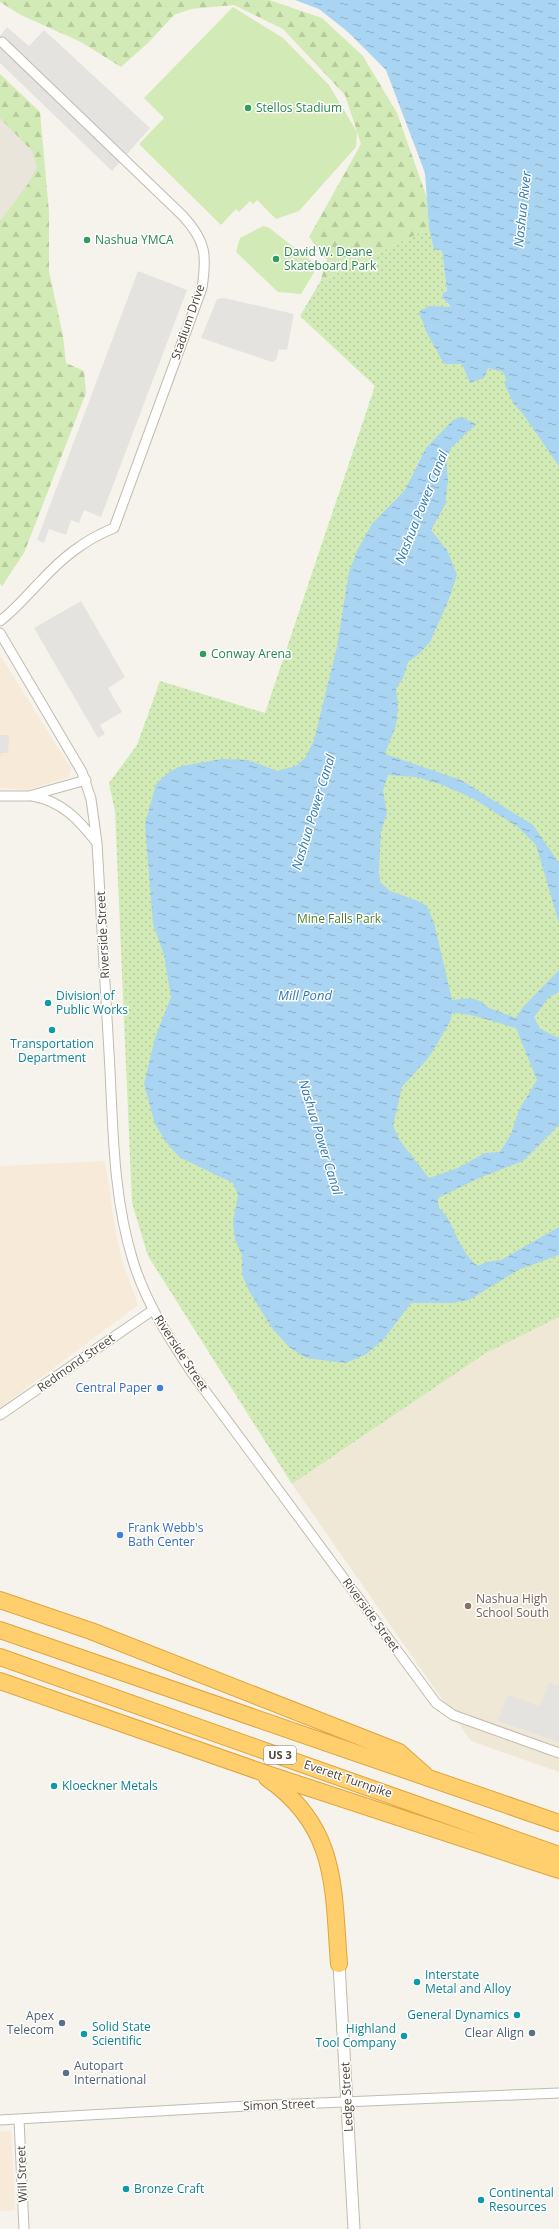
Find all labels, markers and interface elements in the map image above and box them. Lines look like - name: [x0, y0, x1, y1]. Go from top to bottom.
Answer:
- place label: Stellos Stadium: [256, 99, 342, 116]
- marker: Stellos Stadium: [243, 103, 253, 113]
- water label: Nashua River: [509, 169, 535, 248]
- place label: Nashua YMCA: [95, 231, 174, 248]
- marker: Nashua YMCA: [82, 235, 92, 245]
- place label: David W. Deane Skateboard Park: [284, 243, 377, 274]
- marker: David W. Deane Skateboard Park: [271, 254, 281, 264]
- street label: Stadium Drive: [167, 282, 208, 362]
- water label: Nashua Power Canal: [390, 447, 452, 566]
- place label: Conway Arena: [211, 645, 292, 662]
- marker: Conway Arena: [198, 649, 208, 659]
- water label: Nashua Power Canal: [287, 751, 339, 872]
- street label: Riverside Street: [92, 891, 113, 979]
- park label: Mine Falls Park: [297, 910, 382, 927]
- water label: Mill Pond: [278, 986, 332, 1004]
- place label: Division of Public Works: [56, 987, 128, 1018]
- marker: Division of Public Works: [43, 998, 53, 1008]
- marker: Transportation Department: [47, 1025, 57, 1035]
- place label: Transportation Department: [10, 1035, 94, 1066]
- water label: Nashua Power Canal: [295, 1077, 347, 1198]
- street label: Riverside Street: [150, 1311, 212, 1394]
- street label: Redmond Street: [34, 1329, 118, 1396]
- place label: Central Paper: [75, 1379, 152, 1396]
- marker: Central Paper: [155, 1383, 165, 1393]
- place label: Frank Webb's Bath Center: [128, 1519, 204, 1550]
- marker: Frank Webb's Bath Center: [115, 1530, 125, 1540]
- street label: Riverside Street: [339, 1574, 404, 1655]
- place label: Nashua High School South: [476, 1590, 549, 1621]
- marker: Nashua High School South: [463, 1601, 473, 1611]
- road number: US 3: [264, 1746, 296, 1764]
- street label: Everett Turnpike: [302, 1755, 395, 1802]
- place label: Kloeckner Metals: [62, 1777, 158, 1794]
- marker: Kloeckner Metals: [49, 1781, 59, 1791]
- place label: Interstate Metal and Alloy: [425, 1966, 512, 1997]
- marker: Interstate Metal and Alloy: [412, 1977, 422, 1987]
- place label: General Dynamics: [407, 2006, 509, 2023]
- place label: Apex Telecom: [7, 2007, 55, 2038]
- marker: General Dynamics: [512, 2010, 522, 2020]
- marker: Apex Telecom: [57, 2018, 67, 2028]
- place label: Solid State Scientific: [92, 2018, 151, 2049]
- place label: Highland Tool Company: [316, 2020, 397, 2051]
- place label: Clear Align: [464, 2024, 524, 2041]
- marker: Clear Align: [527, 2028, 537, 2038]
- marker: Solid State Scientific: [79, 2029, 89, 2039]
- marker: Highland Tool Company: [399, 2031, 409, 2041]
- place label: Autopart International: [74, 2057, 146, 2088]
- street label: Ledge Street: [336, 2062, 357, 2133]
- marker: Autopart International: [61, 2068, 71, 2078]
- street label: Simon Street: [243, 2095, 315, 2114]
- street label: Will Street: [12, 2145, 31, 2203]
- place label: Bronze Craft: [134, 2180, 204, 2197]
- marker: Bronze Craft: [121, 2184, 131, 2194]
- place label: Continental Resources: [489, 2184, 554, 2215]
- marker: Continental Resources: [476, 2195, 486, 2205]

